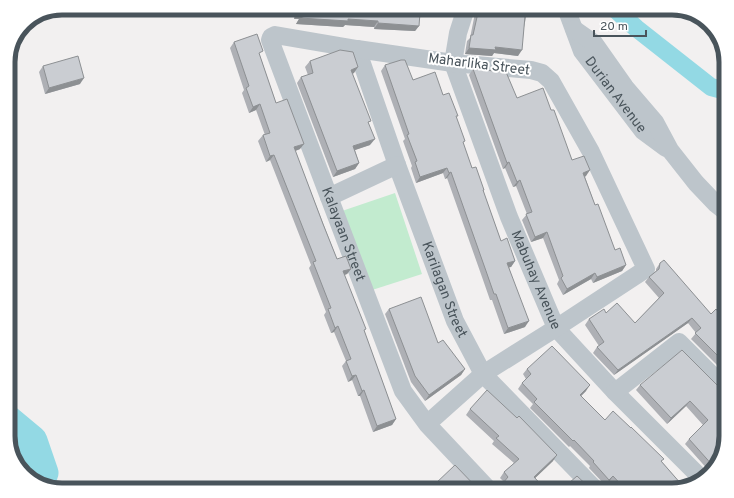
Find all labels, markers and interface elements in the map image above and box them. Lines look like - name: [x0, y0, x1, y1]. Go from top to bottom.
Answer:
- scale bar: [594, 12, 646, 38]
- text: 20 m: [600, 19, 628, 35]
- street label: Maharlika Street: [427, 50, 531, 80]
- street label: Durian Avenue: [581, 53, 650, 136]
- street label: Kalayaan Street: [318, 185, 369, 284]
- street label: Mabuhay Avenue: [507, 228, 564, 332]
- street label: Karilagan Street: [418, 239, 471, 341]

